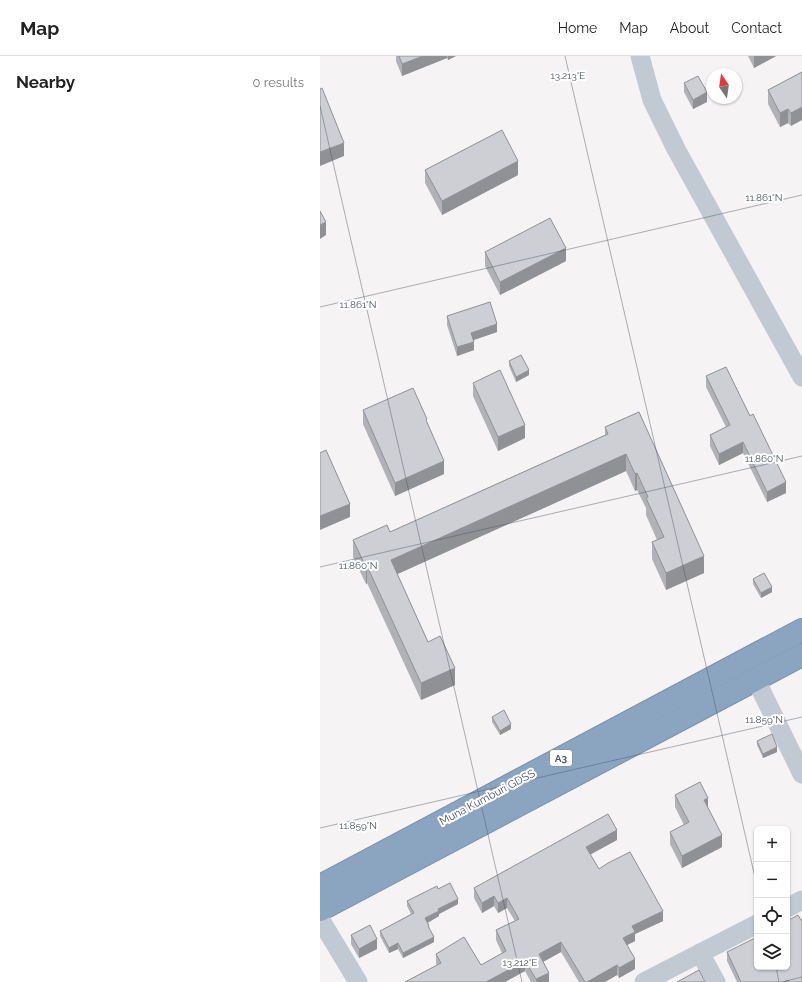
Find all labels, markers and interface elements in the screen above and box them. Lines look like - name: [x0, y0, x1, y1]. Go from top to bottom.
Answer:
- text: Map: [20, 17, 59, 39]
- text: Home: [558, 20, 597, 36]
- text: Map: [619, 20, 648, 36]
- text: About: [670, 20, 709, 36]
- text: Contact: [731, 20, 782, 36]
- north arrow: [706, 68, 742, 104]
- text: 13.213°E: [551, 70, 585, 81]
- text: Nearby: [16, 72, 75, 92]
- text: 0 results: [253, 75, 304, 90]
- text: 11.861°N: [746, 192, 782, 203]
- text: 11.861°N: [340, 299, 376, 310]
- text: 11.860°N: [745, 453, 783, 464]
- text: 11.860°N: [339, 560, 377, 571]
- text: 11.859°N: [745, 714, 783, 725]
- road number: A3: [550, 750, 572, 766]
- street label: Muna Kumburi GDSS: [437, 767, 538, 828]
- text: 11.859°N: [339, 820, 377, 831]
- map controls: [754, 826, 790, 970]
- button: +: [754, 826, 790, 862]
- button: −: [754, 862, 790, 898]
- button: locate: [754, 898, 790, 934]
- button: layers: [754, 934, 790, 970]
- text: 13.212°E: [503, 957, 537, 968]

